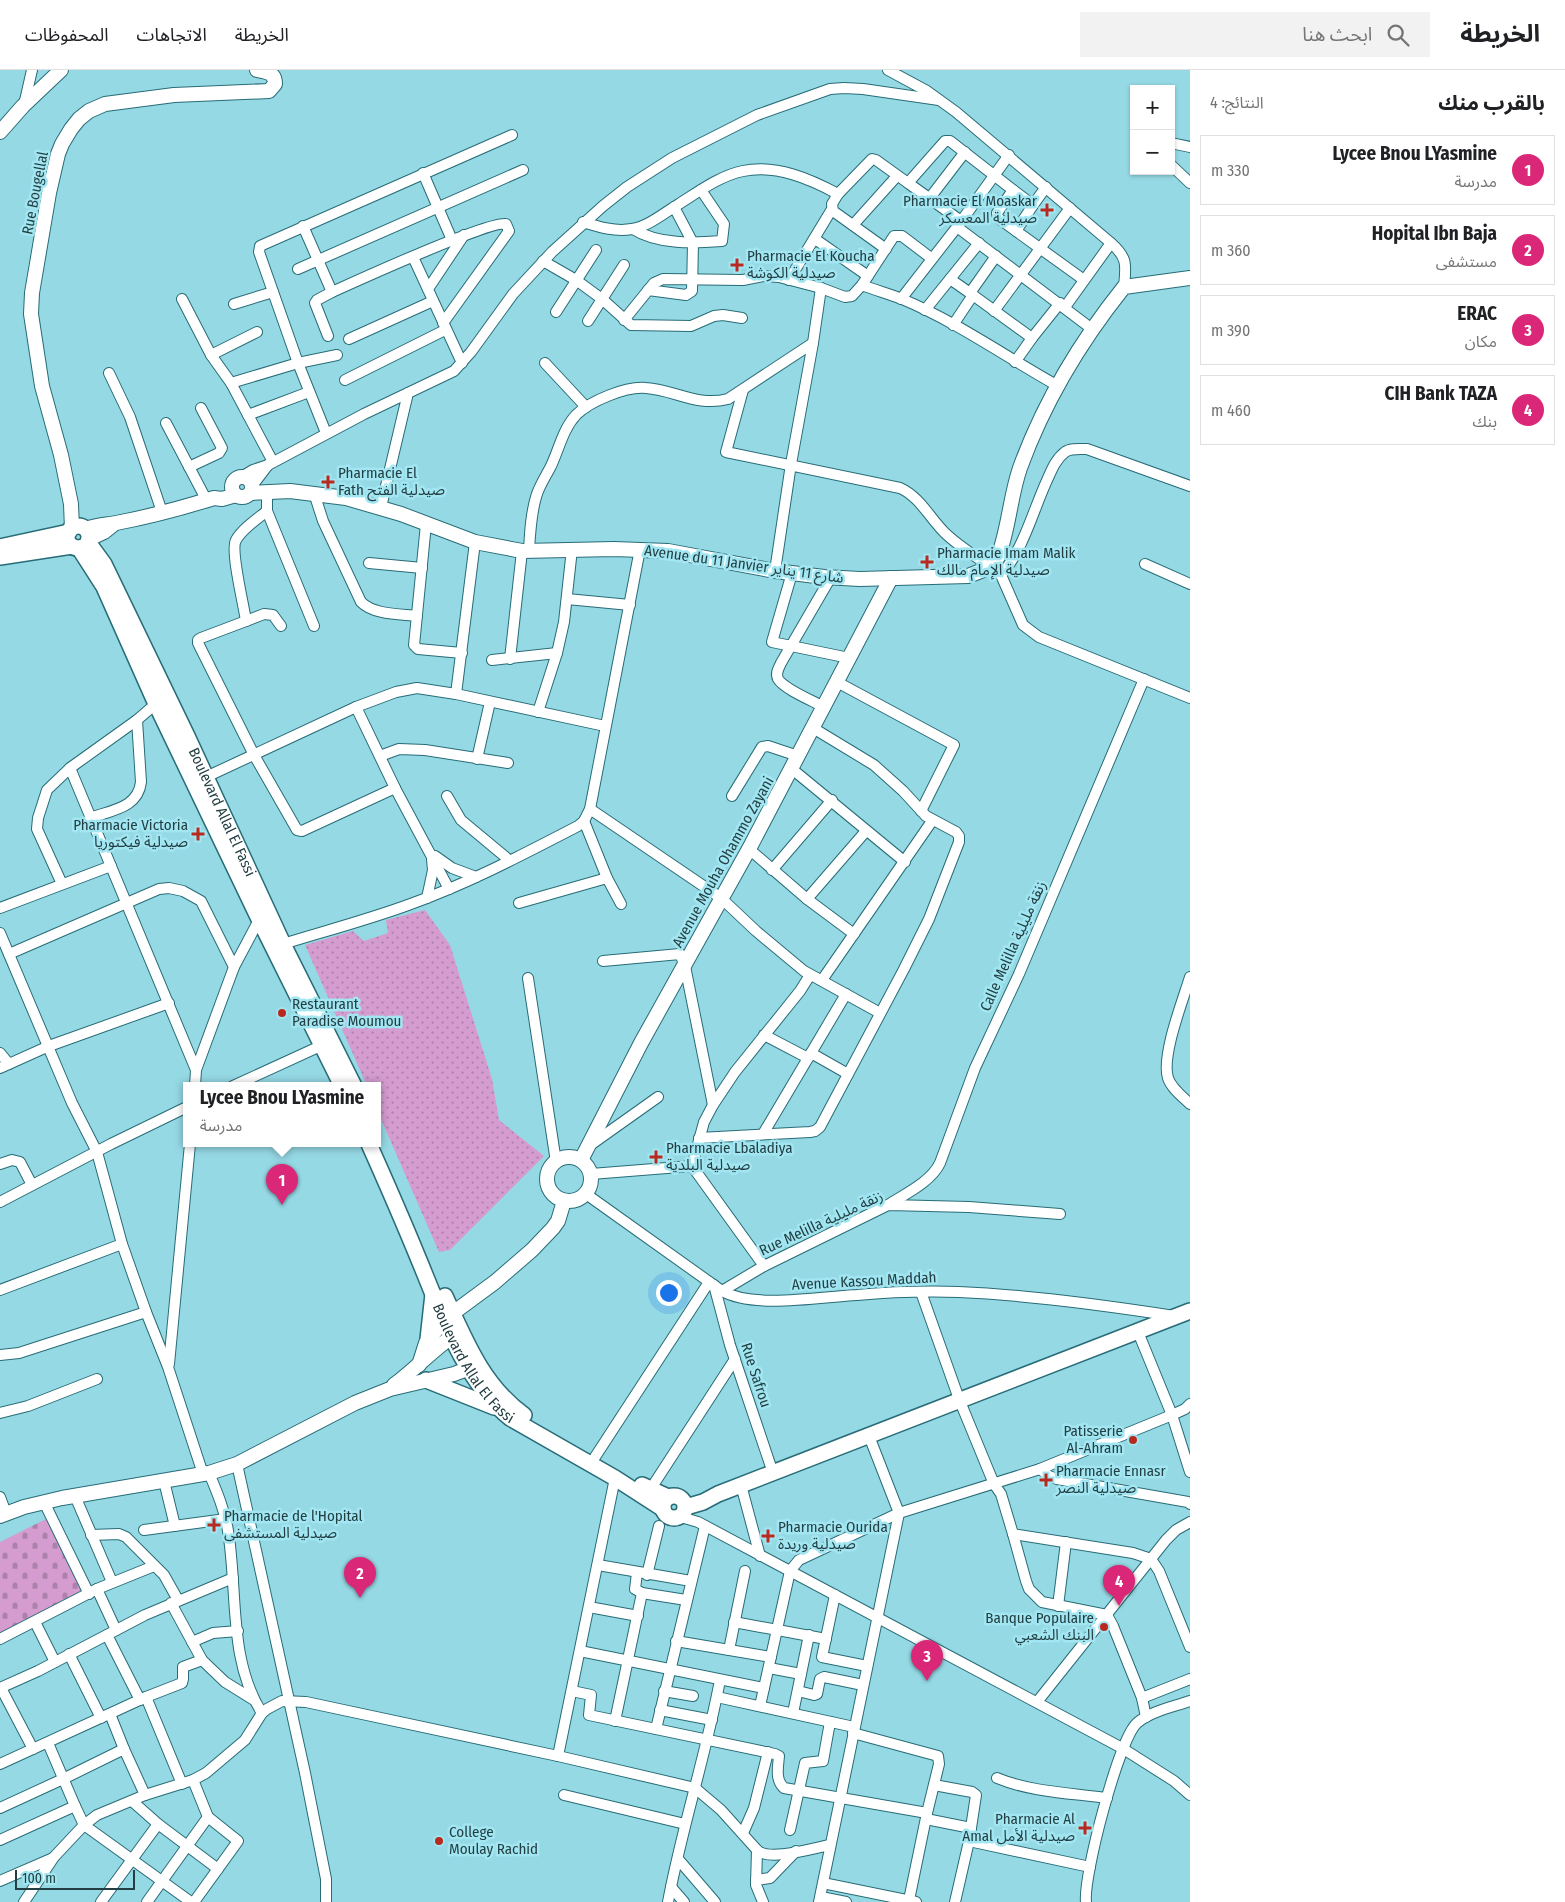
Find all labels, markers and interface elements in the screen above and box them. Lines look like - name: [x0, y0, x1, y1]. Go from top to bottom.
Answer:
- search box: [1080, 12, 1430, 57]
- text: الخريطة: [1460, 20, 1540, 48]
- icon: search: [1384, 21, 1412, 49]
- text: ابحث هنا: [1302, 23, 1372, 46]
- text: المحفوظات: [25, 24, 109, 46]
- text: الاتجاهات: [137, 24, 207, 46]
- text: الخريطة: [235, 24, 289, 46]
- map controls: [1130, 85, 1175, 175]
- button: +: [1130, 85, 1175, 130]
- text: بالقرب منك: [1438, 90, 1545, 116]
- text: النتائج: 4: [1210, 93, 1264, 112]
- button: −: [1130, 130, 1175, 175]
- text: Lycee Bnou LYasmine: [1332, 142, 1497, 165]
- street label: Rue Bougellal: [18, 150, 52, 236]
- text: 330 m: [1211, 161, 1250, 180]
- text: 1: [1525, 161, 1531, 180]
- text: مدرسة: [1454, 172, 1497, 191]
- place label: Pharmacie El Moaskar صيدلية المعسكر: [903, 192, 1038, 227]
- marker: Pharmacie El Moaskar صيدلية المعسكر: [1041, 204, 1053, 216]
- text: Hopital Ibn Baja: [1372, 222, 1497, 245]
- text: 360 m: [1211, 241, 1251, 260]
- text: 2: [1524, 241, 1532, 260]
- place label: Pharmacie El Koucha صيدلية الكوشة: [747, 247, 875, 282]
- text: مستشفى: [1436, 252, 1497, 271]
- marker: Pharmacie El Koucha صيدلية الكوشة: [731, 259, 743, 271]
- text: ERAC: [1457, 302, 1497, 325]
- text: 390 m: [1211, 321, 1250, 340]
- text: 3: [1524, 321, 1532, 340]
- text: مكان: [1465, 332, 1497, 351]
- text: CIH Bank TAZA: [1385, 382, 1497, 405]
- text: 460 m: [1211, 401, 1251, 420]
- text: 4: [1524, 401, 1532, 420]
- text: بنك: [1472, 412, 1497, 431]
- place label: Pharmacie El Fath صيدلية الفتح: [338, 464, 445, 502]
- marker: Pharmacie El Fath صيدلية الفتح: [322, 476, 334, 488]
- street label: Avenue du 11 Janvier شارع 11 يناير: [643, 541, 845, 590]
- place label: Pharmacie Imam Malik صيدلية الإمام مالك: [937, 544, 1076, 581]
- marker: Pharmacie Imam Malik صيدلية الإمام مالك: [921, 556, 933, 568]
- street label: Boulevard Allal El Fassi: [185, 745, 260, 879]
- street label: Avenue Mouha Ohammo Zayani: [668, 773, 778, 951]
- place label: Pharmacie Victoria صيدلية فيكتوريا: [73, 816, 188, 851]
- marker: Pharmacie Victoria صيدلية فيكتوريا: [192, 828, 204, 840]
- street label: Calle Melilla زنقة مليلية: [976, 878, 1050, 1014]
- place label: Restaurant Paradise Moumou: [292, 995, 401, 1030]
- marker: Restaurant Paradise Moumou: [276, 1007, 288, 1019]
- popup: [183, 1082, 381, 1147]
- text: Lycee Bnou LYasmine: [200, 1086, 364, 1109]
- text: مدرسة: [200, 1116, 242, 1135]
- place label: Pharmacie Lbaladiya صيدلية البلدية: [666, 1139, 792, 1174]
- marker: Pharmacie Lbaladiya صيدلية البلدية: [650, 1151, 662, 1163]
- pin: 1: [266, 1164, 298, 1205]
- street label: Rue Melilla زنقة مليلية: [756, 1186, 886, 1260]
- street label: Avenue Kassou Maddah: [791, 1268, 937, 1294]
- your location: [656, 1280, 682, 1306]
- street label: Boulevard Allal El Fassi: [429, 1301, 517, 1427]
- street label: Rue Safrou: [737, 1340, 775, 1410]
- place label: Patisserie Al-Ahram: [1063, 1422, 1123, 1457]
- marker: Patisserie Al-Ahram: [1127, 1434, 1139, 1446]
- place label: Pharmacie Ennasr صيدلية النصر: [1055, 1462, 1166, 1497]
- marker: Pharmacie Ennasr صيدلية النصر: [1040, 1474, 1052, 1486]
- place label: Pharmacie de l'Hopital صيدلية المستشفى: [224, 1507, 363, 1542]
- place label: Pharmacie Ourida صيدلية وريدة: [778, 1518, 888, 1553]
- marker: Pharmacie de l'Hopital صيدلية المستشفى: [208, 1519, 220, 1531]
- marker: Pharmacie Ourida صيدلية وريدة: [762, 1530, 774, 1542]
- pin: 2: [344, 1557, 376, 1598]
- pin: 4: [1103, 1565, 1135, 1606]
- place label: Banque Populaire البنك الشعبي: [985, 1609, 1094, 1646]
- marker: Banque Populaire البنك الشعبي: [1098, 1621, 1110, 1633]
- pin: 3: [911, 1640, 943, 1681]
- place label: Pharmacie Al Amal صيدلية الأمل: [962, 1810, 1075, 1845]
- marker: Pharmacie Al Amal صيدلية الأمل: [1079, 1822, 1091, 1834]
- place label: College Moulay Rachid: [449, 1823, 538, 1858]
- marker: College Moulay Rachid: [433, 1835, 445, 1847]
- scale bar: [15, 1867, 135, 1890]
- text: 100 m: [22, 1870, 56, 1887]

